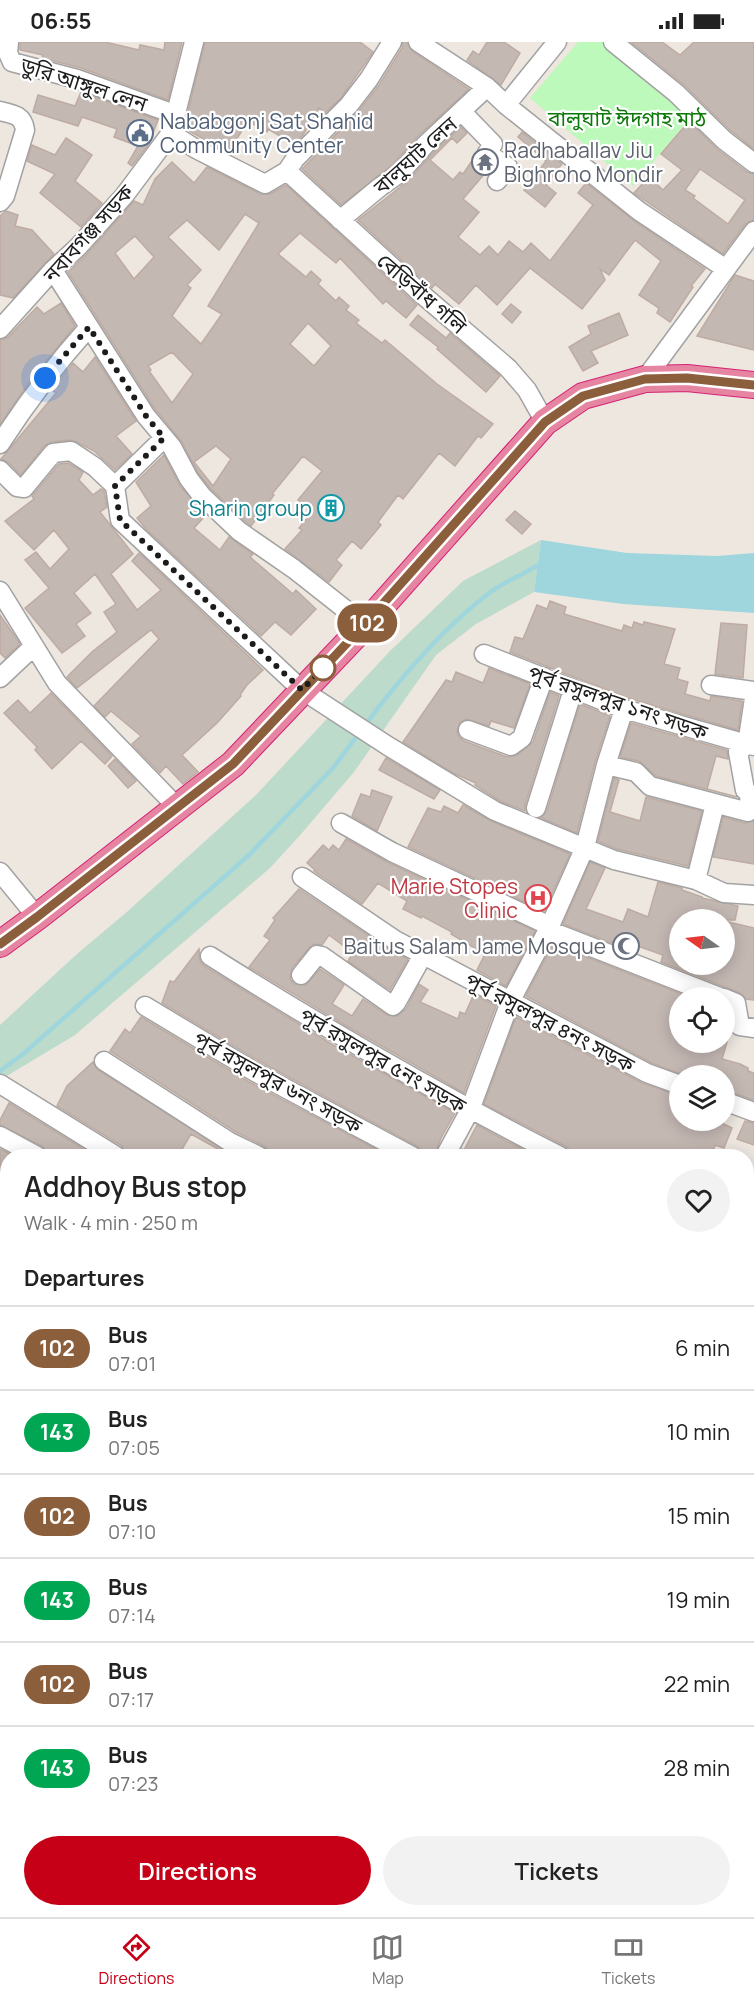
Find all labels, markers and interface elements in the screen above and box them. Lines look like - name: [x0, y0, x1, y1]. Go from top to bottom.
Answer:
- text: 06:55: [30, 6, 91, 36]
- street label: ডুরি আঙ্গুল লেন: [16, 50, 151, 118]
- park label: বালুঘাট ঈদগাহ মাঠ: [547, 104, 707, 132]
- place label: Nababgonj Sat Shahid Community Center: [160, 107, 374, 159]
- street label: বালুঘাট লেন: [366, 110, 463, 201]
- public building icon: Nababgonj Sat Shahid Community Center: [125, 118, 155, 148]
- place label: Radhaballav Jiu Bighroho Mondir: [504, 136, 663, 188]
- temple icon: Radhaballav Jiu Bighroho Mondir: [470, 147, 500, 177]
- street label: নবাবগঞ্জ সড়ক: [36, 178, 140, 288]
- street label: বেড়িবাঁধ গলি: [371, 246, 473, 340]
- your location: [30, 363, 60, 393]
- building icon: Sharin group: [316, 493, 346, 523]
- place label: Sharin group: [189, 494, 312, 522]
- line badge: 102: [332, 604, 401, 642]
- text: 102: [349, 609, 385, 637]
- unlabelled marker: [310, 655, 336, 681]
- street label: পূর্ব রসুলপুর ১নং সড়ক: [525, 658, 712, 746]
- place label: Marie Stopes Clinic: [391, 872, 518, 924]
- hospital icon: Marie Stopes Clinic: [523, 883, 553, 913]
- north arrow: [669, 909, 735, 975]
- map controls: [669, 909, 735, 1131]
- mosque icon: Baitus Salam Jame Mosque: [611, 931, 641, 961]
- place label: Baitus Salam Jame Mosque: [343, 932, 606, 960]
- street label: পূর্ব রসুলপুর ৪নং সড়ক: [460, 966, 640, 1079]
- button: locate: [669, 987, 735, 1053]
- street label: পূর্ব রসুলপুর ৫নং সড়ক: [295, 1001, 472, 1120]
- street label: পূর্ব রসুলপুর ৬নং সড়ক: [189, 1024, 368, 1140]
- button: layers: [669, 1065, 735, 1131]
- text: Addhoy Bus stop: [24, 1167, 247, 1205]
- button: heart: [667, 1169, 730, 1232]
- text: Walk · 4 min · 250 m: [24, 1209, 198, 1236]
- text: Departures: [24, 1263, 144, 1293]
- text: Bus: [108, 1320, 148, 1350]
- text: 6 min: [675, 1333, 730, 1363]
- text: 102: [39, 1334, 75, 1362]
- text: 07:01: [108, 1350, 156, 1377]
- text: Bus: [108, 1404, 148, 1434]
- text: 10 min: [667, 1417, 730, 1447]
- text: 143: [40, 1418, 74, 1446]
- text: 07:05: [108, 1434, 160, 1461]
- text: Bus: [108, 1488, 148, 1518]
- text: 15 min: [667, 1501, 730, 1531]
- text: 102: [39, 1502, 75, 1530]
- text: 07:10: [108, 1518, 156, 1545]
- text: Bus: [108, 1572, 148, 1602]
- text: 19 min: [667, 1585, 730, 1615]
- text: 143: [40, 1586, 74, 1614]
- text: 07:14: [108, 1602, 156, 1629]
- text: Bus: [108, 1656, 148, 1686]
- text: 22 min: [664, 1669, 730, 1699]
- text: 102: [39, 1670, 75, 1698]
- text: 07:17: [108, 1686, 154, 1713]
- text: Bus: [108, 1740, 148, 1770]
- text: 28 min: [663, 1753, 730, 1783]
- text: 143: [40, 1754, 74, 1782]
- text: 07:23: [108, 1770, 159, 1797]
- button: Directions: [24, 1836, 371, 1905]
- button: Tickets: [383, 1836, 730, 1905]
- tab: Directions: [99, 1931, 174, 1989]
- tab: Map: [371, 1931, 404, 1989]
- tab: Tickets: [601, 1931, 655, 1989]

